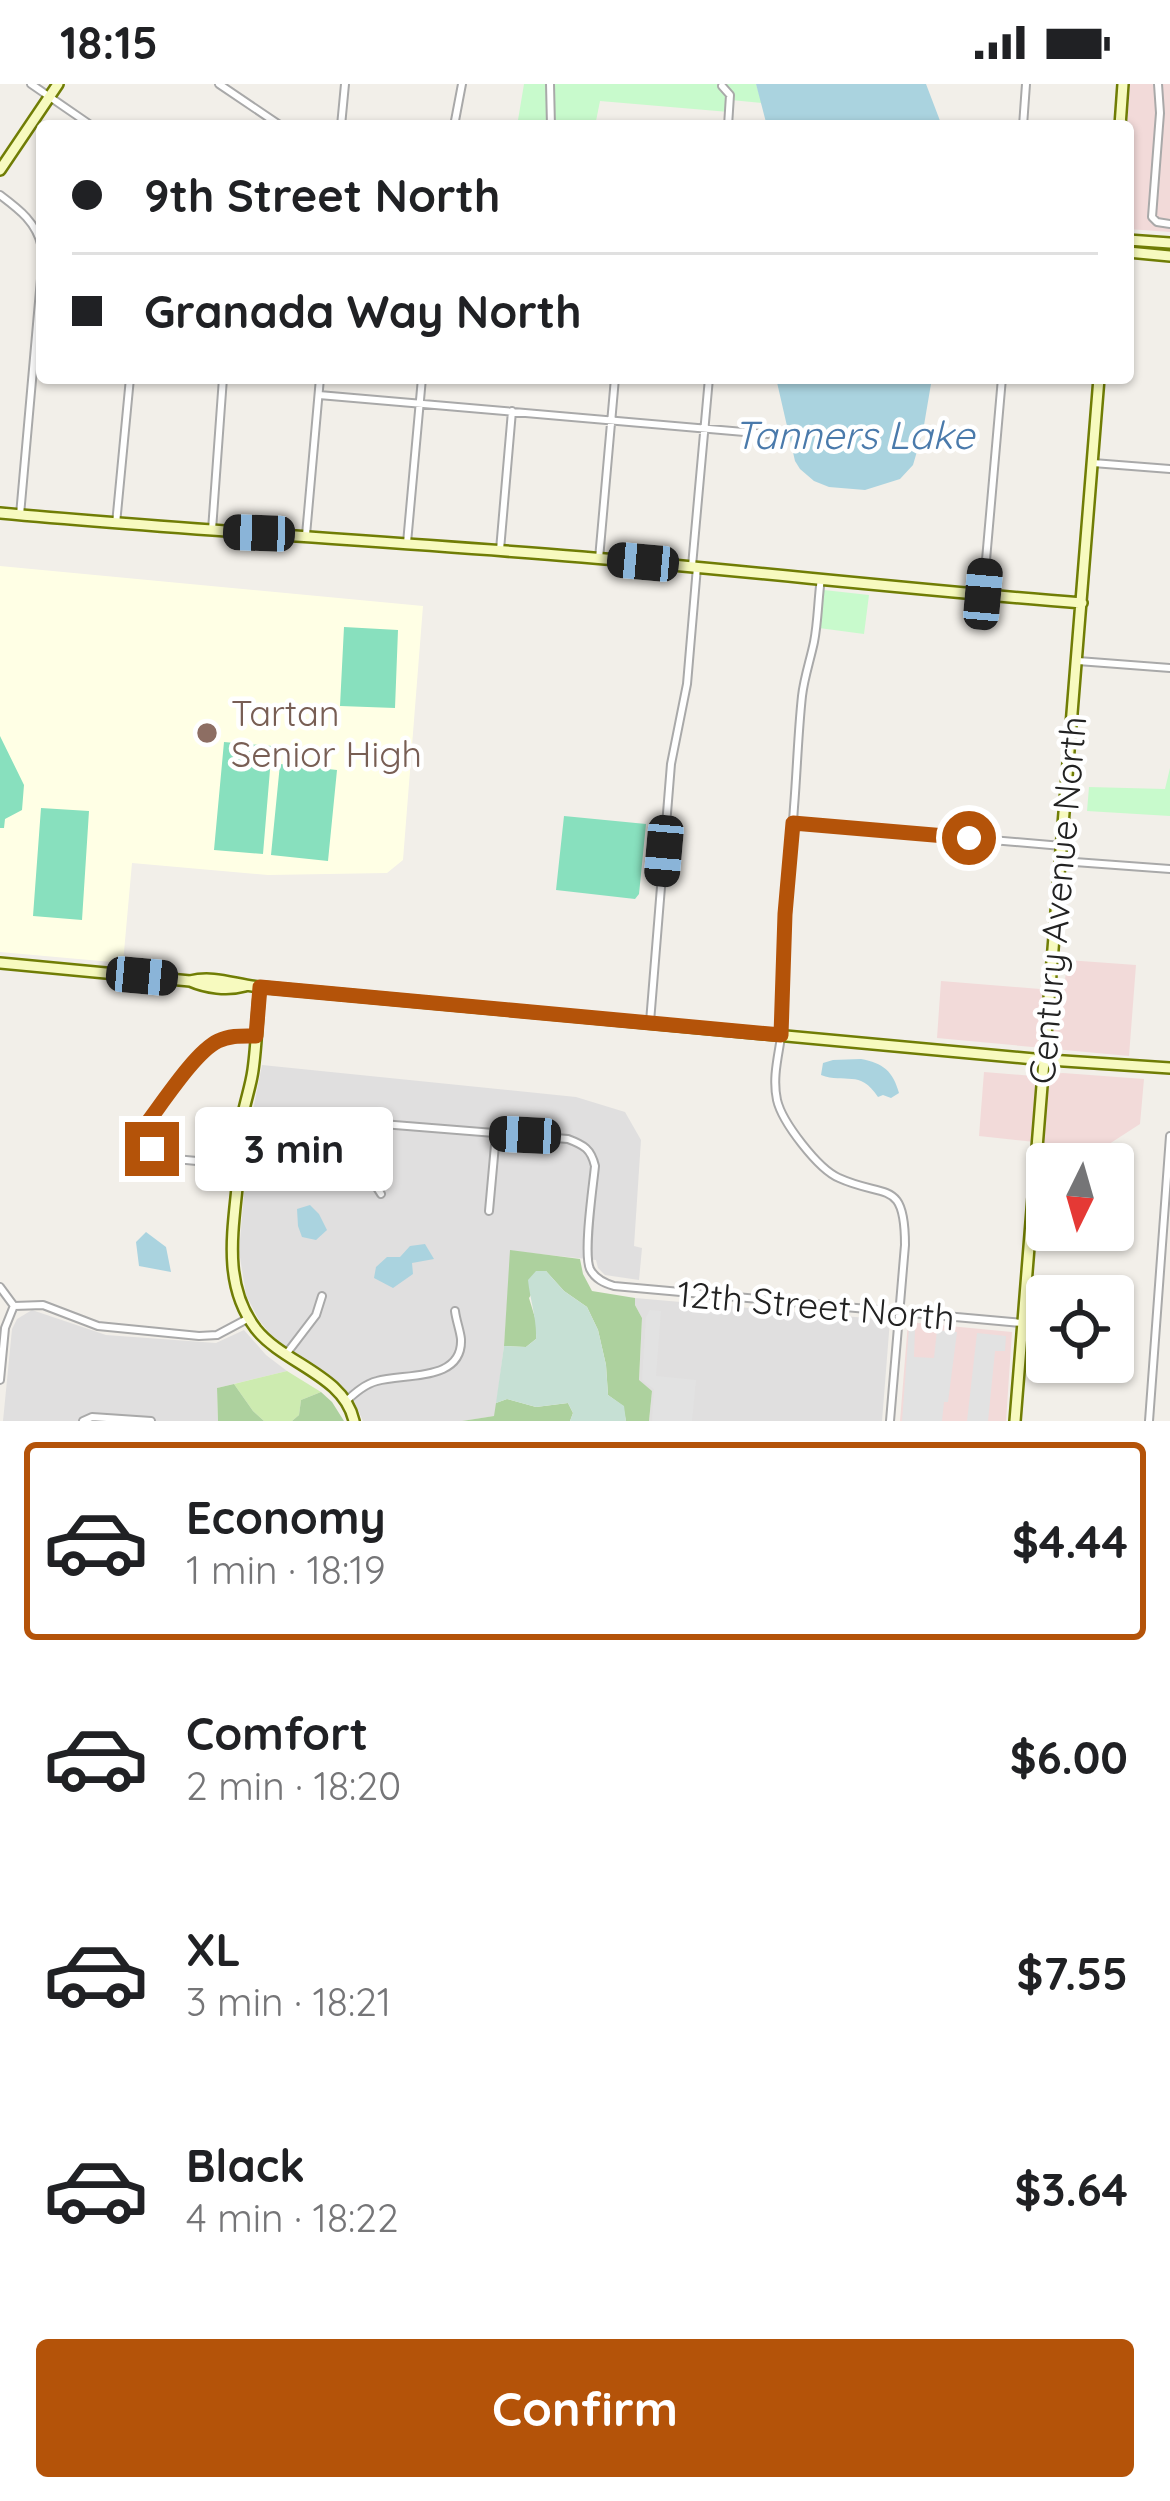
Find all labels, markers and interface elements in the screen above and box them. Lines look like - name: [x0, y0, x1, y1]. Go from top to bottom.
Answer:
- text: 18:15: [60, 14, 158, 70]
- text: 9th Street North: [144, 167, 500, 223]
- text: Granada Way North: [144, 283, 582, 339]
- water label: Tanners Lake: [734, 410, 976, 459]
- car: [222, 514, 296, 552]
- car: [606, 541, 680, 583]
- car: [962, 557, 1004, 631]
- place label: Tartan Senior High: [231, 690, 422, 776]
- street label: Century Avenue North: [1019, 714, 1095, 1086]
- marker: Tartan Senior High: [194, 720, 220, 746]
- route start: [942, 811, 996, 865]
- car: [643, 814, 685, 888]
- car: [105, 955, 179, 997]
- callout: 3 min: [194, 1107, 392, 1191]
- car: [488, 1115, 562, 1155]
- route end: [125, 1122, 179, 1176]
- text: 3 min: [244, 1124, 344, 1173]
- north arrow: [1026, 1143, 1134, 1251]
- map controls: [1026, 1143, 1134, 1383]
- street label: 12th Street North: [675, 1270, 957, 1340]
- button: locate: [1026, 1275, 1134, 1383]
- icon: car: [42, 1487, 150, 1595]
- text: Economy: [186, 1489, 386, 1545]
- text: $4.44: [1012, 1513, 1128, 1569]
- text: 1 min · 18:19: [186, 1545, 385, 1594]
- icon: car: [42, 1703, 150, 1811]
- text: Comfort: [186, 1705, 368, 1761]
- text: $6.00: [1010, 1729, 1128, 1785]
- text: 2 min · 18:20: [186, 1761, 401, 1810]
- icon: car: [42, 1919, 150, 2027]
- text: XL: [186, 1921, 241, 1977]
- text: $7.55: [1017, 1945, 1128, 2001]
- text: 3 min · 18:21: [186, 1977, 391, 2026]
- icon: car: [42, 2135, 150, 2243]
- text: Black: [186, 2137, 305, 2193]
- text: $3.64: [1014, 2161, 1128, 2217]
- text: 4 min · 18:22: [186, 2193, 399, 2242]
- button: Confirm: [36, 2339, 1134, 2477]

